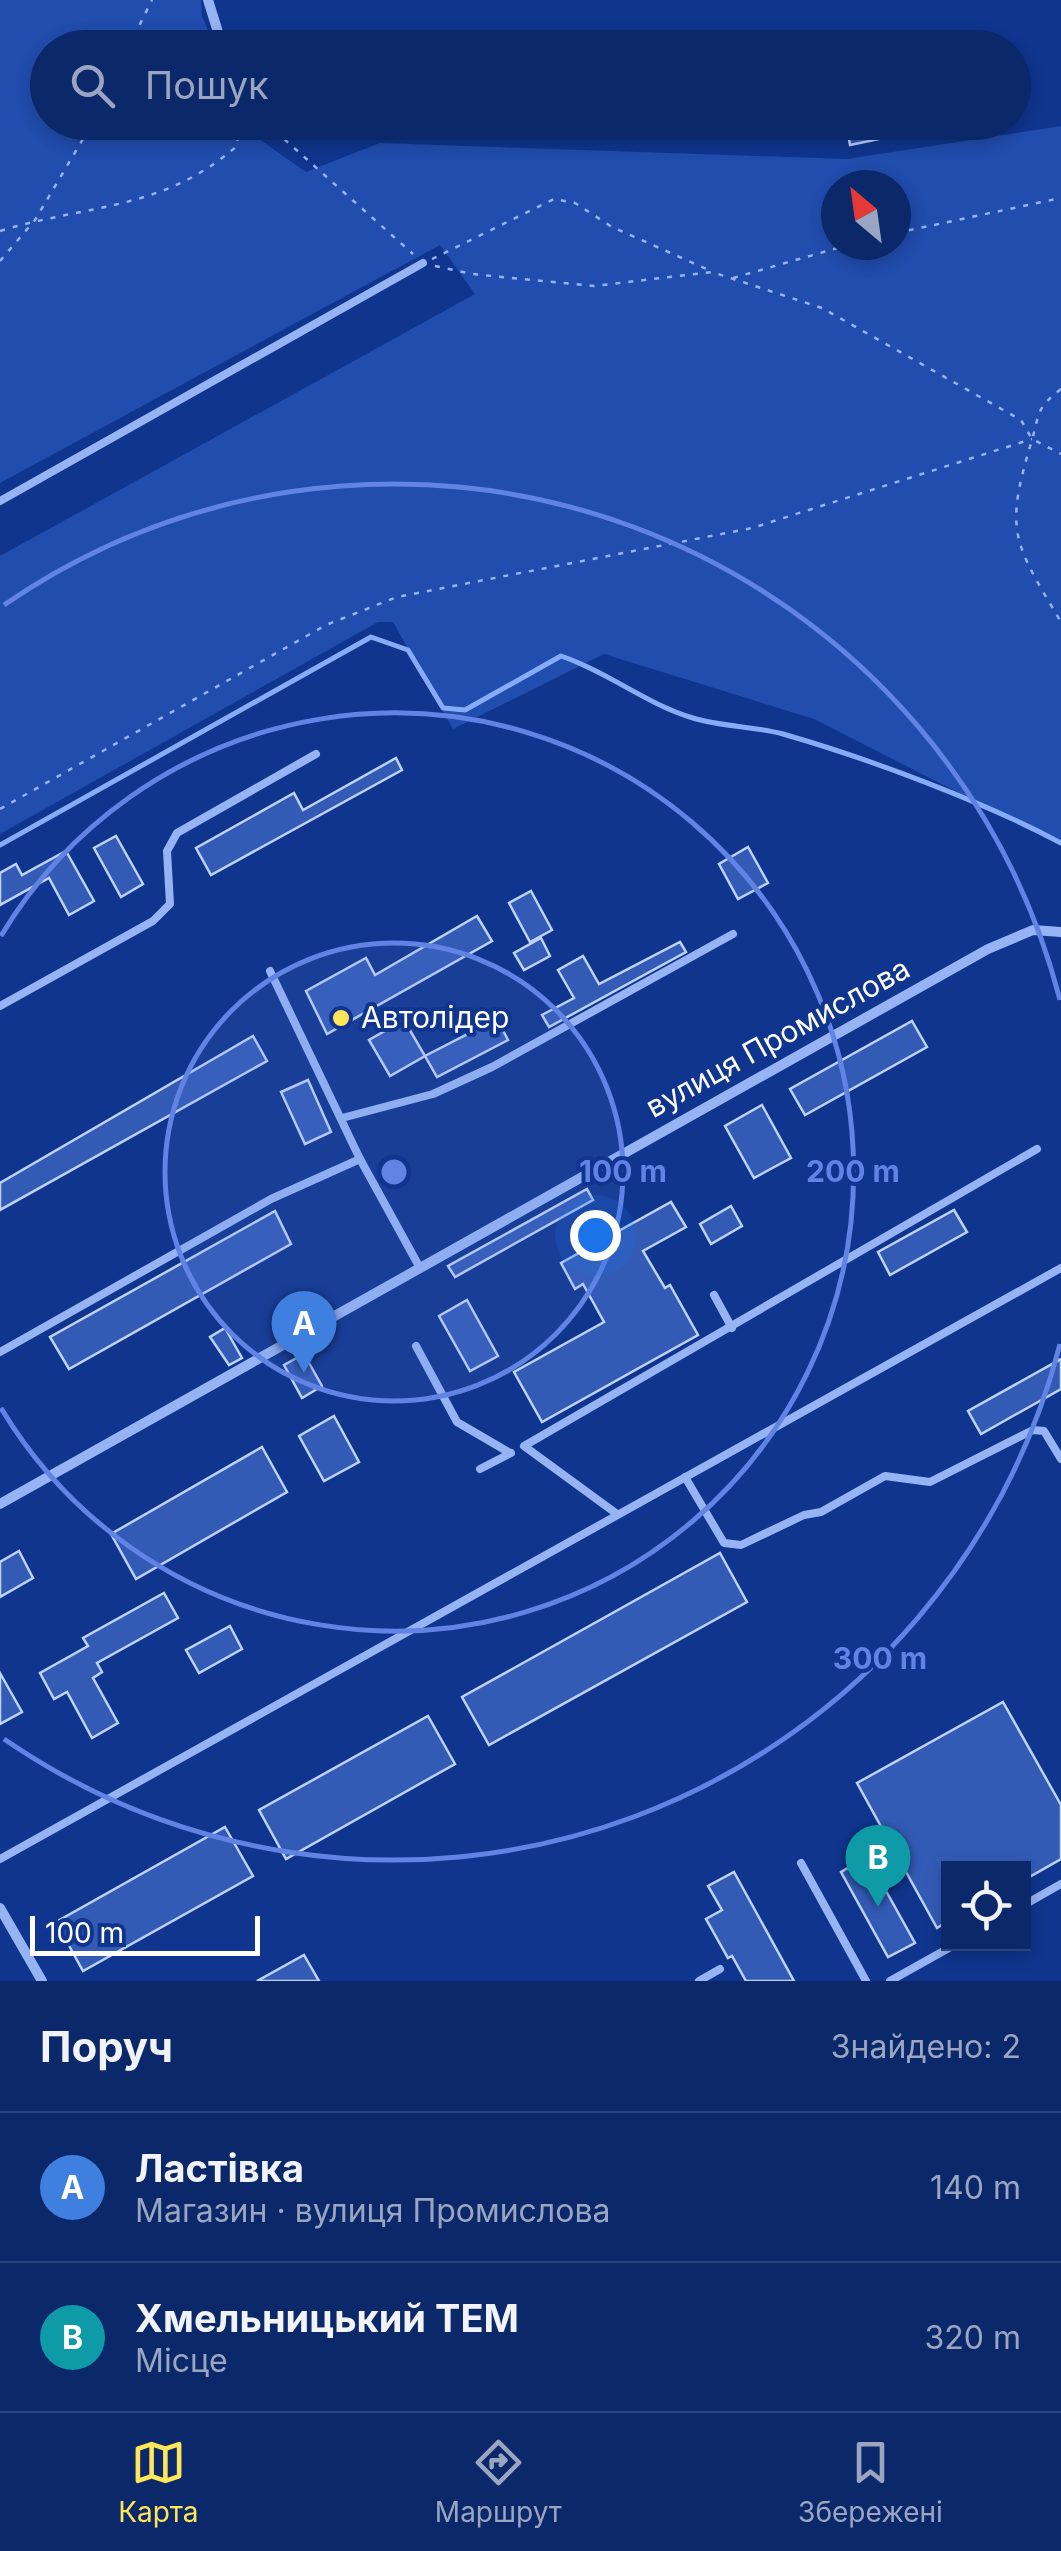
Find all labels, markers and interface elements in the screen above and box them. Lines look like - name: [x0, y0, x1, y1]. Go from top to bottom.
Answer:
- search box: [30, 30, 1031, 140]
- icon: search: [65, 58, 120, 113]
- text: Пошук: [145, 62, 269, 108]
- north arrow: [821, 170, 911, 260]
- street label: вулиця Промислова: [639, 950, 916, 1125]
- place label: Автолідер: [361, 999, 509, 1035]
- marker: Автолідер: [330, 1007, 352, 1029]
- text: 100 m: [579, 1153, 667, 1189]
- text: 200 m: [806, 1153, 900, 1189]
- centre of rings: [376, 1154, 412, 1190]
- your location: [570, 1210, 621, 1261]
- pin: A: [272, 1290, 336, 1373]
- text: 300 m: [833, 1640, 927, 1676]
- pin: B: [846, 1824, 910, 1907]
- map controls: [941, 1861, 1031, 1951]
- button: locate: [941, 1861, 1031, 1951]
- scale bar: [30, 1911, 260, 1956]
- text: 100 m: [45, 1916, 124, 1950]
- text: Поруч: [40, 2021, 173, 2072]
- text: Знайдено: 2: [831, 2027, 1021, 2066]
- text: Ластівка: [135, 2145, 304, 2191]
- text: A: [61, 2168, 84, 2207]
- text: 140 m: [930, 2168, 1021, 2207]
- text: Магазин · вулиця Промислова: [135, 2191, 611, 2230]
- text: Хмельницький ТЕМ: [135, 2295, 519, 2341]
- text: B: [62, 2318, 83, 2357]
- text: 320 m: [925, 2318, 1021, 2357]
- text: Місце: [135, 2341, 228, 2380]
- tab: Карта: [118, 2435, 199, 2529]
- tab: Маршрут: [435, 2435, 562, 2529]
- tab: Збережені: [798, 2435, 943, 2529]

